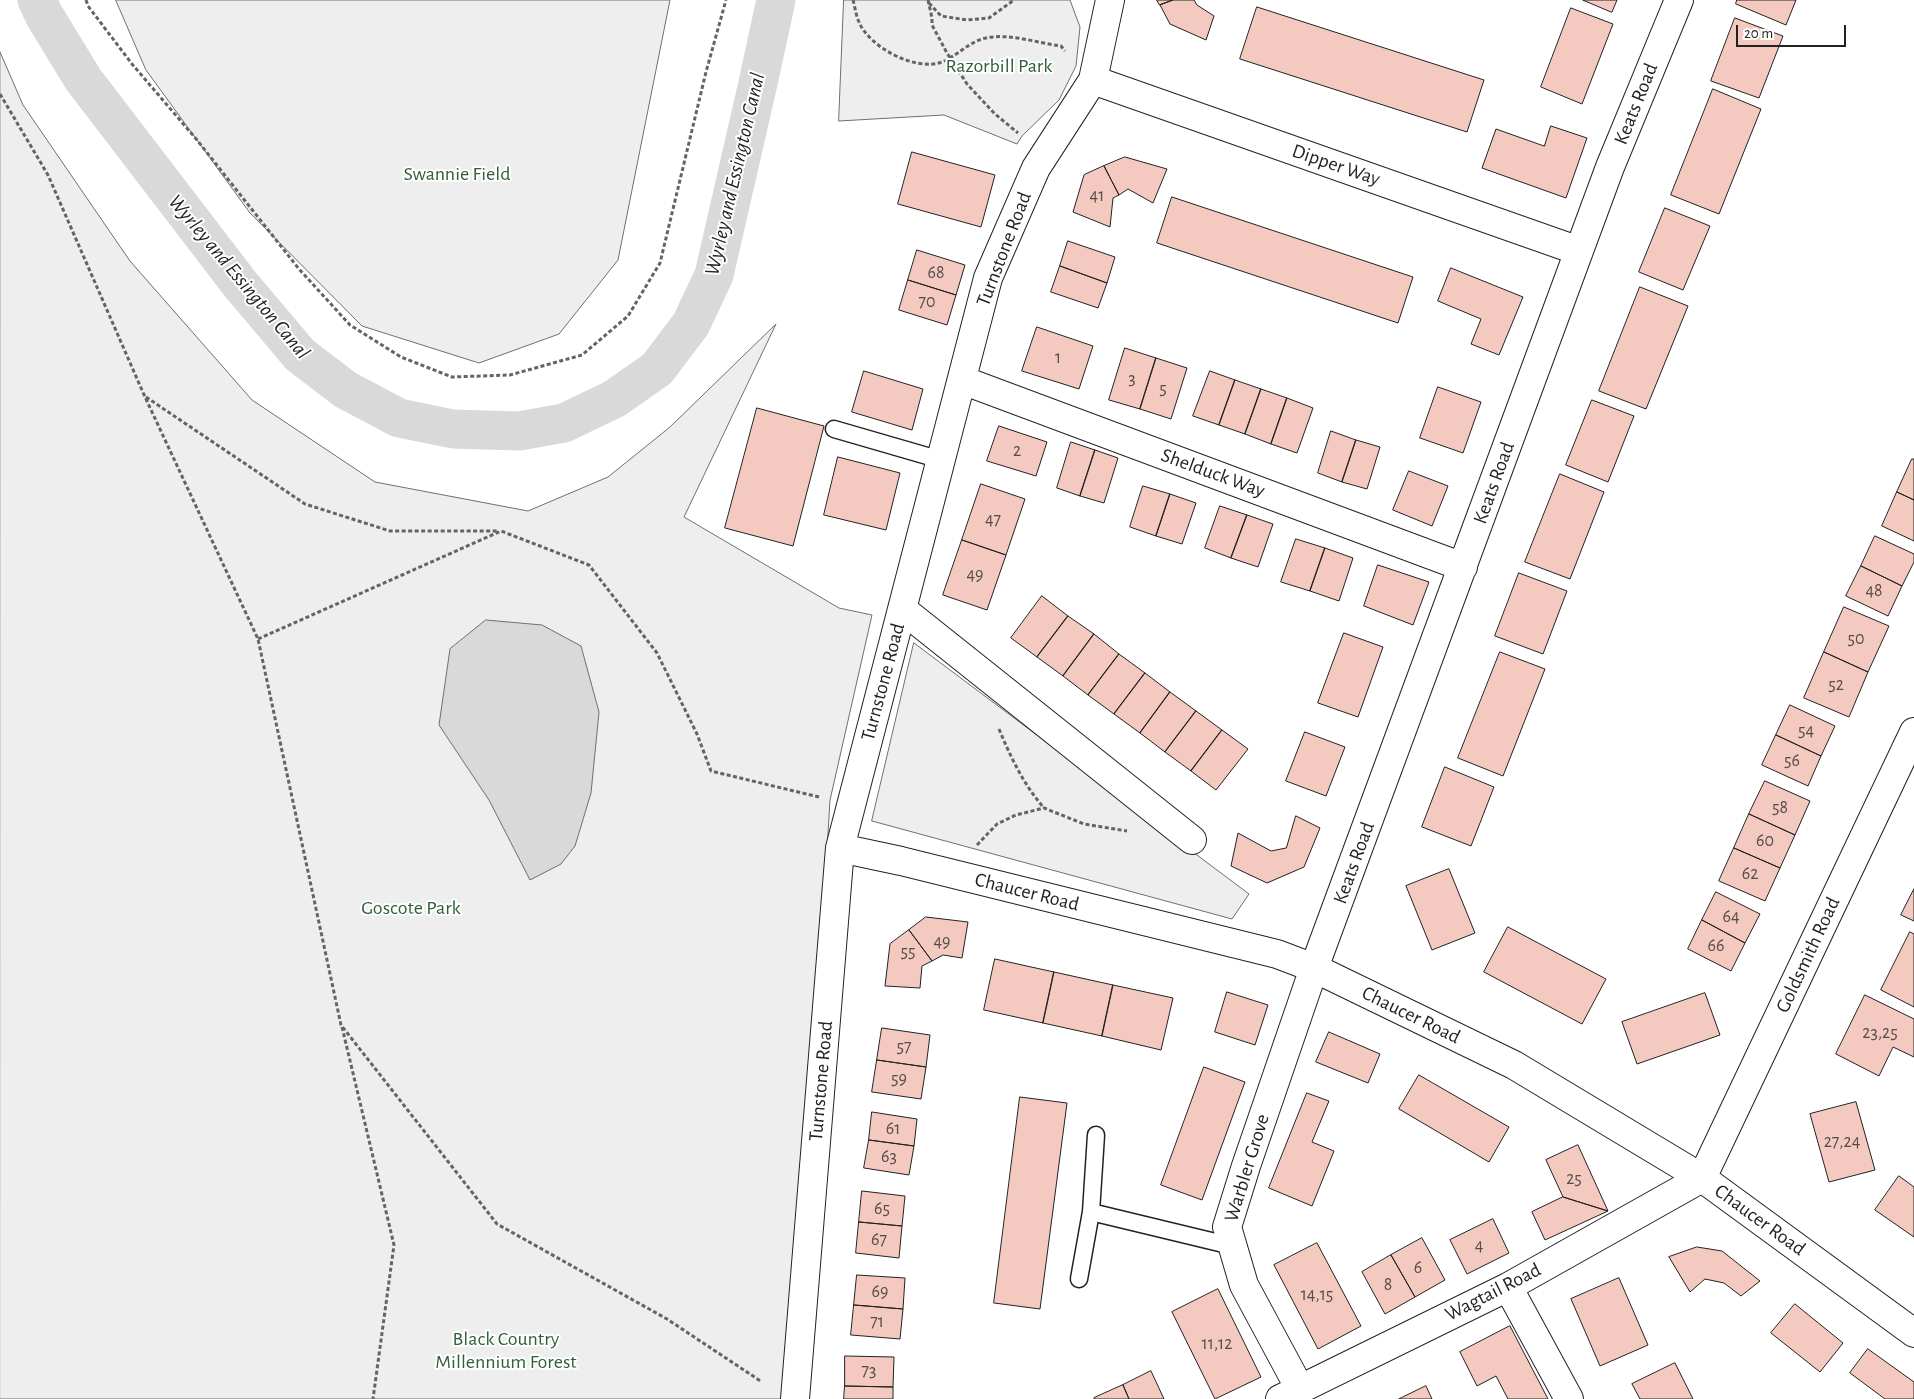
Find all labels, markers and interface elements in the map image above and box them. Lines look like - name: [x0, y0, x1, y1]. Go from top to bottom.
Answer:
- scale bar: [1739, 15, 1849, 47]
- text: 20 m: [1744, 26, 1773, 41]
- park label: Razorbill Park: [946, 54, 1052, 78]
- street label: Keats Road: [1609, 60, 1663, 148]
- water label: Wyrley and Essington Canal: [699, 70, 771, 278]
- street label: Dipper Way: [1289, 139, 1383, 191]
- park label: Swannie Field: [403, 162, 511, 186]
- house number: 41: [1090, 185, 1104, 207]
- street label: Turnstone Road: [971, 188, 1037, 310]
- water label: Wyrley and Essington Canal: [163, 189, 315, 365]
- house number: 68: [928, 262, 944, 284]
- house number: 70: [918, 291, 936, 313]
- house number: 1: [1055, 347, 1061, 369]
- house number: 3: [1128, 368, 1136, 390]
- house number: 5: [1159, 378, 1167, 400]
- street label: Keats Road: [1468, 439, 1520, 527]
- house number: 2: [1013, 440, 1021, 462]
- street label: Shelduck Way: [1158, 443, 1268, 503]
- house number: 47: [985, 509, 1001, 531]
- house number: 49: [966, 564, 984, 586]
- house number: 48: [1865, 580, 1883, 602]
- street label: Turnstone Road: [856, 621, 910, 743]
- house number: 50: [1847, 628, 1865, 650]
- house number: 52: [1828, 674, 1844, 696]
- house number: 54: [1798, 720, 1814, 742]
- house number: 56: [1784, 750, 1800, 772]
- house number: 58: [1772, 797, 1788, 819]
- street label: Keats Road: [1328, 819, 1380, 907]
- house number: 60: [1756, 830, 1774, 852]
- house number: 62: [1742, 863, 1758, 885]
- street label: Chaucer Road: [972, 867, 1082, 917]
- street label: Goldsmith Road: [1771, 893, 1845, 1017]
- park label: Goscote Park: [361, 896, 461, 920]
- house number: 64: [1722, 906, 1740, 928]
- house number: 49: [933, 931, 951, 953]
- house number: 66: [1708, 935, 1724, 957]
- house number: 55: [900, 941, 916, 963]
- street label: Chaucer Road: [1358, 981, 1464, 1049]
- street label: Turnstone Road: [804, 1020, 838, 1142]
- house number: 23,25: [1862, 1022, 1898, 1044]
- house number: 57: [896, 1036, 912, 1058]
- house number: 59: [891, 1068, 907, 1090]
- street label: Warbler Grove: [1219, 1111, 1275, 1225]
- house number: 61: [886, 1118, 900, 1140]
- house number: 27,24: [1824, 1131, 1860, 1153]
- house number: 63: [881, 1146, 897, 1168]
- house number: 25: [1566, 1168, 1582, 1190]
- street label: Chaucer Road: [1710, 1179, 1810, 1261]
- house number: 65: [874, 1198, 890, 1220]
- house number: 67: [871, 1229, 887, 1251]
- house number: 4: [1475, 1235, 1483, 1257]
- house number: 6: [1414, 1257, 1422, 1279]
- street label: Wagtail Road: [1441, 1258, 1545, 1326]
- house number: 8: [1384, 1274, 1392, 1296]
- house number: 69: [872, 1281, 888, 1303]
- house number: 14,15: [1301, 1284, 1333, 1306]
- house number: 71: [870, 1311, 884, 1333]
- park label: Black Country Millennium Forest: [435, 1327, 577, 1374]
- house number: 11,12: [1202, 1333, 1232, 1355]
- house number: 73: [862, 1360, 876, 1382]

